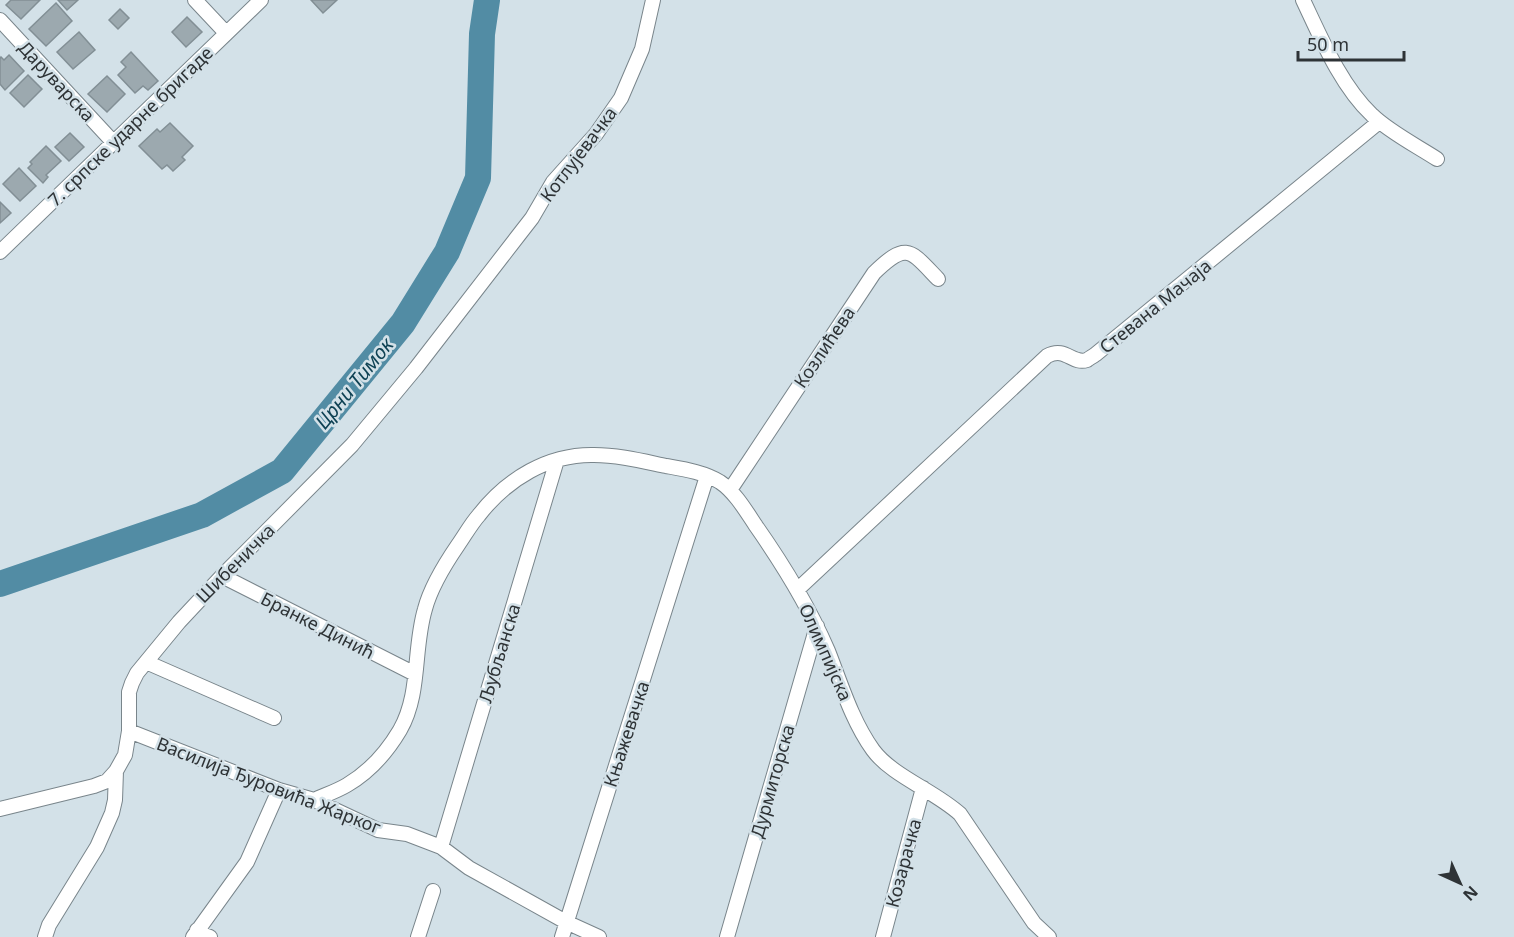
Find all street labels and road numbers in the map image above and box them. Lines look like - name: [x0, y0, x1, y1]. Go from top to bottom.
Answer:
- street label: Даруварска: [13, 36, 101, 126]
- street label: 7. српске ударне бригаде: [42, 41, 218, 211]
- street label: Котлујевачка: [534, 101, 622, 207]
- street label: Стевана Мачаја: [1094, 254, 1216, 358]
- street label: Козлићева: [788, 302, 860, 392]
- street label: Шибеничка: [190, 518, 280, 608]
- street label: Бранке Динић: [257, 586, 379, 664]
- street label: Олимпијска: [794, 600, 858, 704]
- street label: Љубљанска: [473, 601, 525, 705]
- street label: Књажевачка: [598, 678, 654, 790]
- street label: Дурмиторска: [744, 722, 800, 840]
- street label: Василија Ђуровића Жарког: [154, 731, 385, 839]
- street label: Козарачка: [880, 816, 926, 910]

